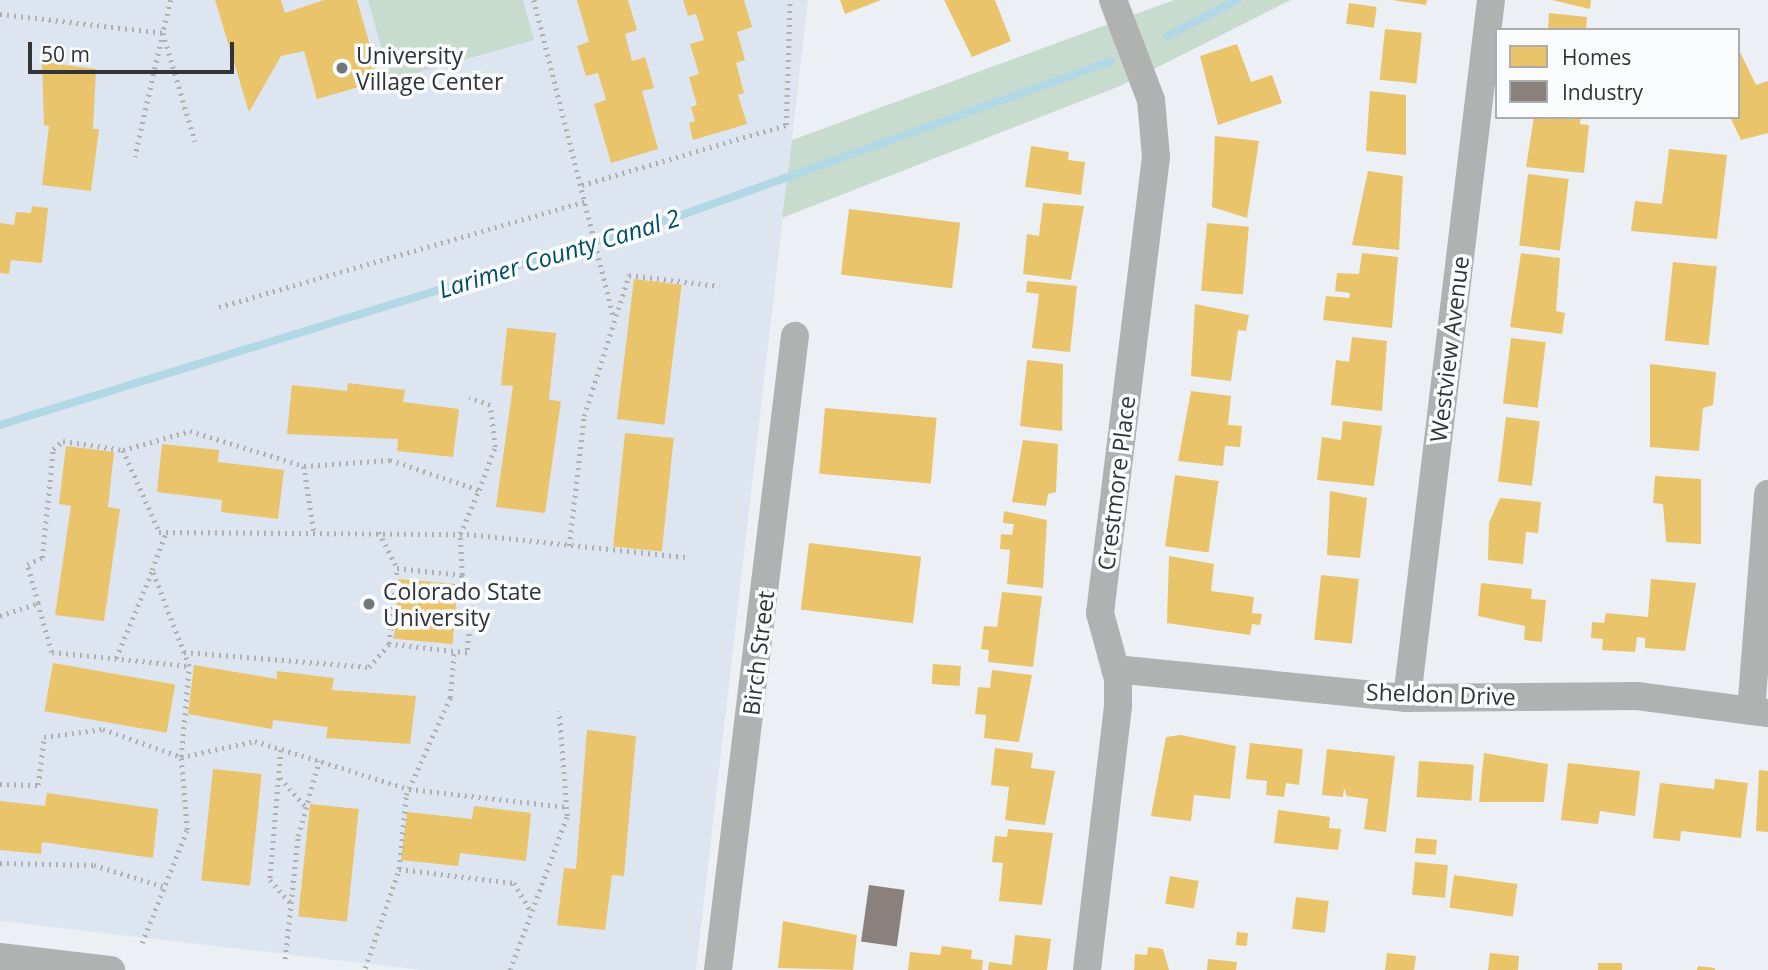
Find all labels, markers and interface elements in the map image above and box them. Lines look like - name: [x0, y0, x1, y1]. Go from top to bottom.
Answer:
- scale bar: [32, 28, 238, 72]
- legend: [1495, 28, 1740, 119]
- text: 50 m: [41, 40, 90, 68]
- place label: University Village Center: [356, 41, 503, 95]
- text: Homes: [1562, 43, 1631, 71]
- marker: University Village Center: [334, 60, 350, 76]
- text: Industry: [1562, 78, 1643, 106]
- water label: Larimer County Canal 2: [435, 203, 683, 303]
- street label: Westview Avenue: [1424, 254, 1474, 444]
- street label: Crestmore Place: [1092, 394, 1140, 572]
- place label: Colorado State University: [383, 577, 542, 631]
- street label: Birch Street: [737, 589, 779, 717]
- marker: Colorado State University: [361, 596, 377, 612]
- street label: Sheldon Drive: [1366, 678, 1516, 710]

